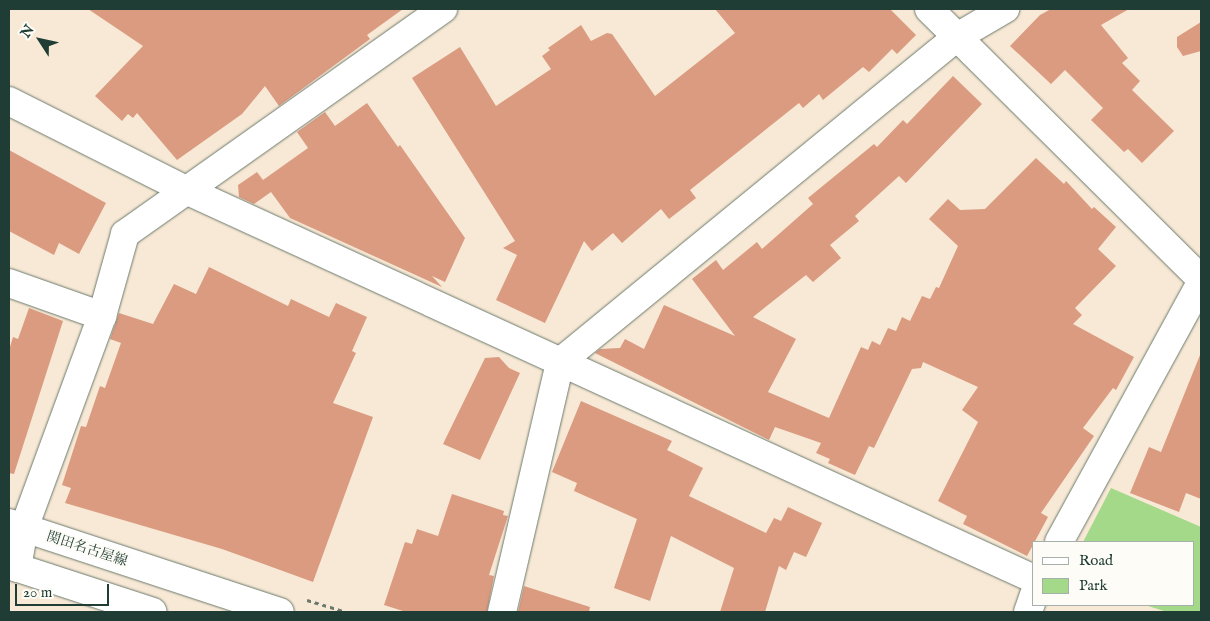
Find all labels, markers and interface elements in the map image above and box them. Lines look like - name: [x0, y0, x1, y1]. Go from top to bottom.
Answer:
- north arrow: [15, 15, 65, 65]
- text: N: [17, 21, 39, 42]
- street label: 関田名古屋線: [44, 528, 130, 570]
- legend: [1032, 541, 1195, 606]
- text: Road: [1079, 551, 1113, 570]
- scale bar: [18, 574, 111, 606]
- text: Park: [1079, 576, 1108, 595]
- text: 20 m: [23, 583, 52, 602]

